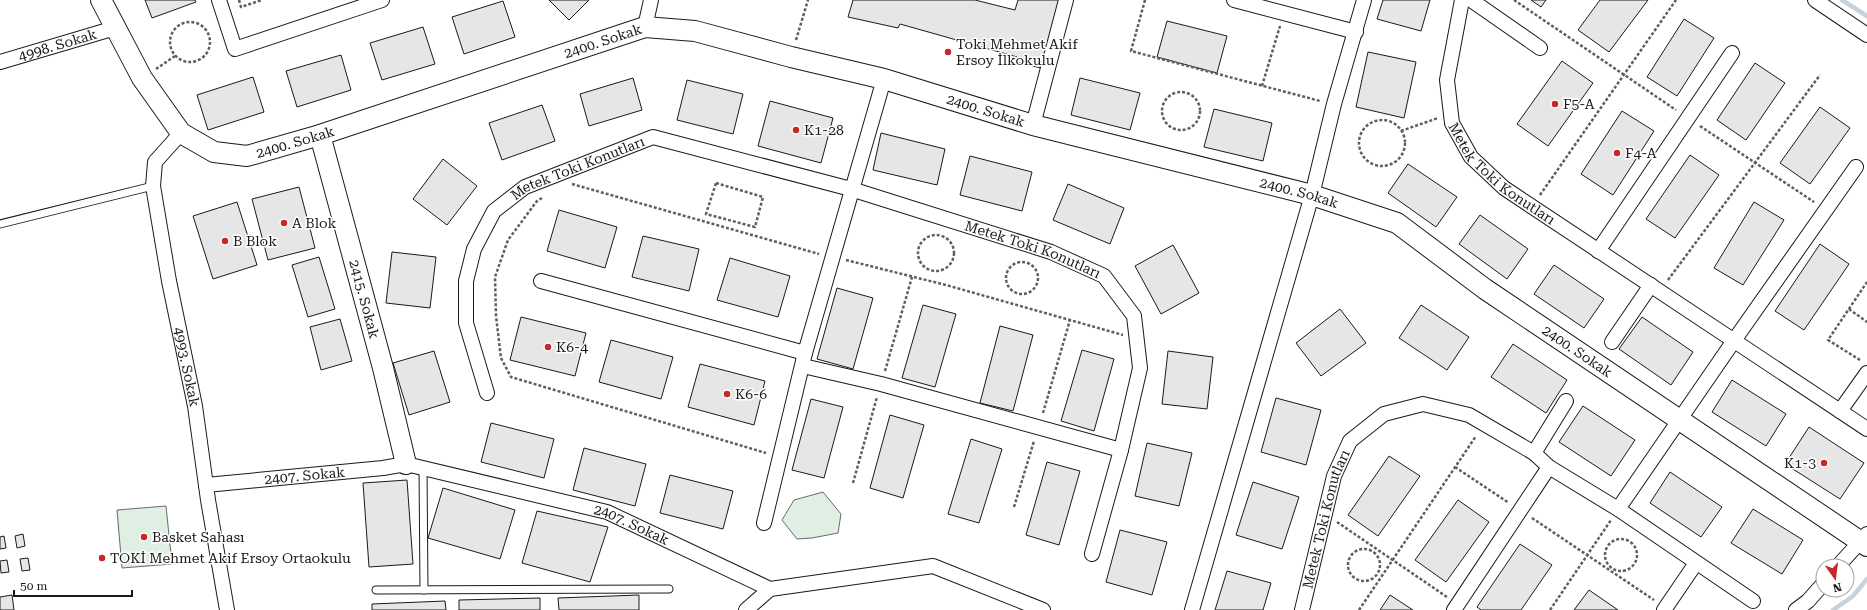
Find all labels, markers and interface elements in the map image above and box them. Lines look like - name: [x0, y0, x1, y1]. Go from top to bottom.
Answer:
- street label: 2400. Sokak: [562, 21, 644, 61]
- street label: 4998. Sokak: [16, 26, 99, 64]
- place label: Toki Mehmet Akif Ersoy İlkokulu: [956, 36, 1078, 68]
- marker: Toki Mehmet Akif Ersoy İlkokulu: [943, 47, 953, 57]
- street label: 2400. Sokak: [945, 91, 1027, 130]
- place label: F5-A: [1563, 96, 1595, 112]
- marker: F5-A: [1550, 99, 1560, 109]
- street label: Metek Toki Konutları: [1445, 120, 1559, 228]
- place label: K1-28: [804, 122, 844, 138]
- street label: 2400. Sokak: [254, 123, 337, 161]
- marker: K1-28: [791, 125, 801, 135]
- street label: Metek Toki Konutları: [507, 133, 647, 203]
- place label: F4-A: [1625, 145, 1657, 161]
- marker: F4-A: [1612, 148, 1622, 158]
- street label: 2400. Sokak: [1258, 174, 1341, 211]
- place label: A Blok: [292, 215, 337, 231]
- street label: Metek Toki Konutları: [963, 217, 1104, 282]
- marker: A Blok: [279, 218, 289, 228]
- place label: B Blok: [233, 233, 277, 249]
- marker: B Blok: [220, 236, 230, 246]
- street label: 2415. Sokak: [346, 258, 383, 340]
- street label: 2400. Sokak: [1539, 322, 1616, 380]
- street label: 4993. Sokak: [171, 326, 203, 408]
- place label: K6-4: [556, 339, 588, 355]
- marker: K6-4: [543, 342, 553, 352]
- place label: K6-6: [735, 386, 767, 402]
- marker: K6-6: [722, 389, 732, 399]
- street label: Metek Toki Konutları: [1299, 447, 1353, 590]
- place label: K1-3: [1784, 455, 1816, 471]
- marker: K1-3: [1819, 458, 1829, 468]
- street label: 2407. Sokak: [263, 464, 346, 487]
- street label: 2407. Sokak: [592, 501, 672, 548]
- place label: Basket Sahası: [152, 529, 245, 545]
- marker: Basket Sahası: [139, 532, 149, 542]
- place label: TOKİ Mehmet Akif Ersoy Ortaokulu: [110, 550, 351, 566]
- marker: TOKİ Mehmet Akif Ersoy Ortaokulu: [97, 553, 107, 563]
- north arrow: [1815, 558, 1855, 598]
- scale bar: [14, 572, 132, 598]
- text: 50 m: [20, 579, 47, 593]
- text: N: [1831, 580, 1843, 595]

